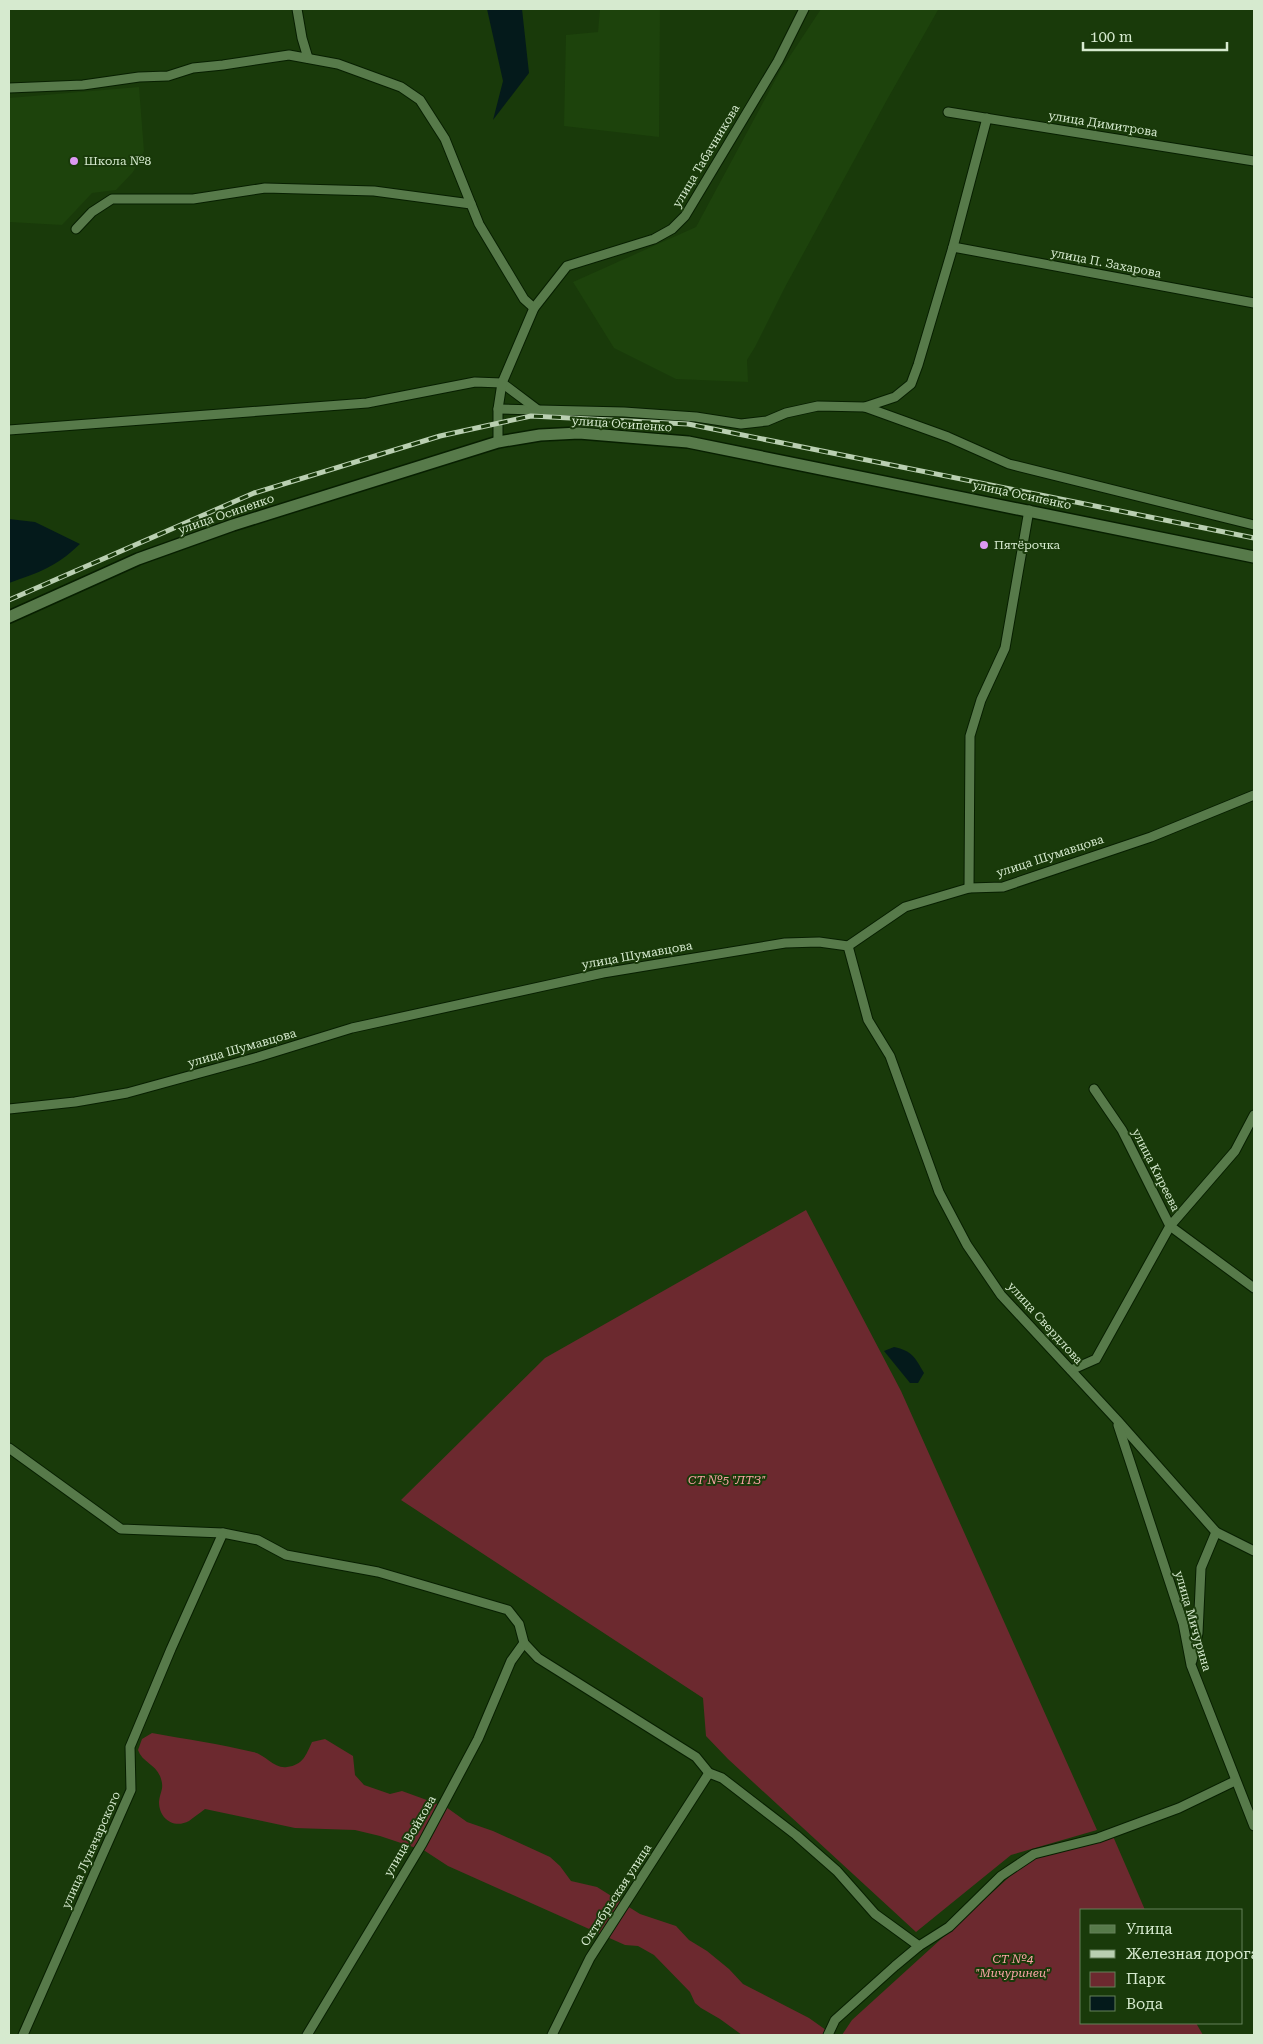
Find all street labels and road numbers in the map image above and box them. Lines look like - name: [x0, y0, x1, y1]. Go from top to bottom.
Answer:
- street label: улица Табачникова: [670, 101, 743, 210]
- street label: улица Димитрова: [1047, 108, 1159, 140]
- street label: улица П. Захарова: [1050, 245, 1163, 281]
- street label: улица Осипенко: [571, 414, 673, 434]
- street label: улица Осипенко: [971, 478, 1073, 512]
- street label: улица Осипенко: [176, 491, 276, 537]
- street label: улица Шумавцова: [995, 832, 1106, 880]
- street label: улица Шумавцова: [581, 938, 694, 972]
- street label: улица Шумавцова: [186, 1026, 298, 1070]
- street label: улица Киреева: [1129, 1126, 1183, 1214]
- street label: улица Свердлова: [1004, 1279, 1086, 1367]
- street label: улица Мичурина: [1172, 1569, 1214, 1673]
- street label: улица Луначарского: [59, 1789, 123, 1911]
- street label: улица Войкова: [381, 1793, 439, 1879]
- street label: Октябрьская улица: [578, 1841, 655, 1949]

